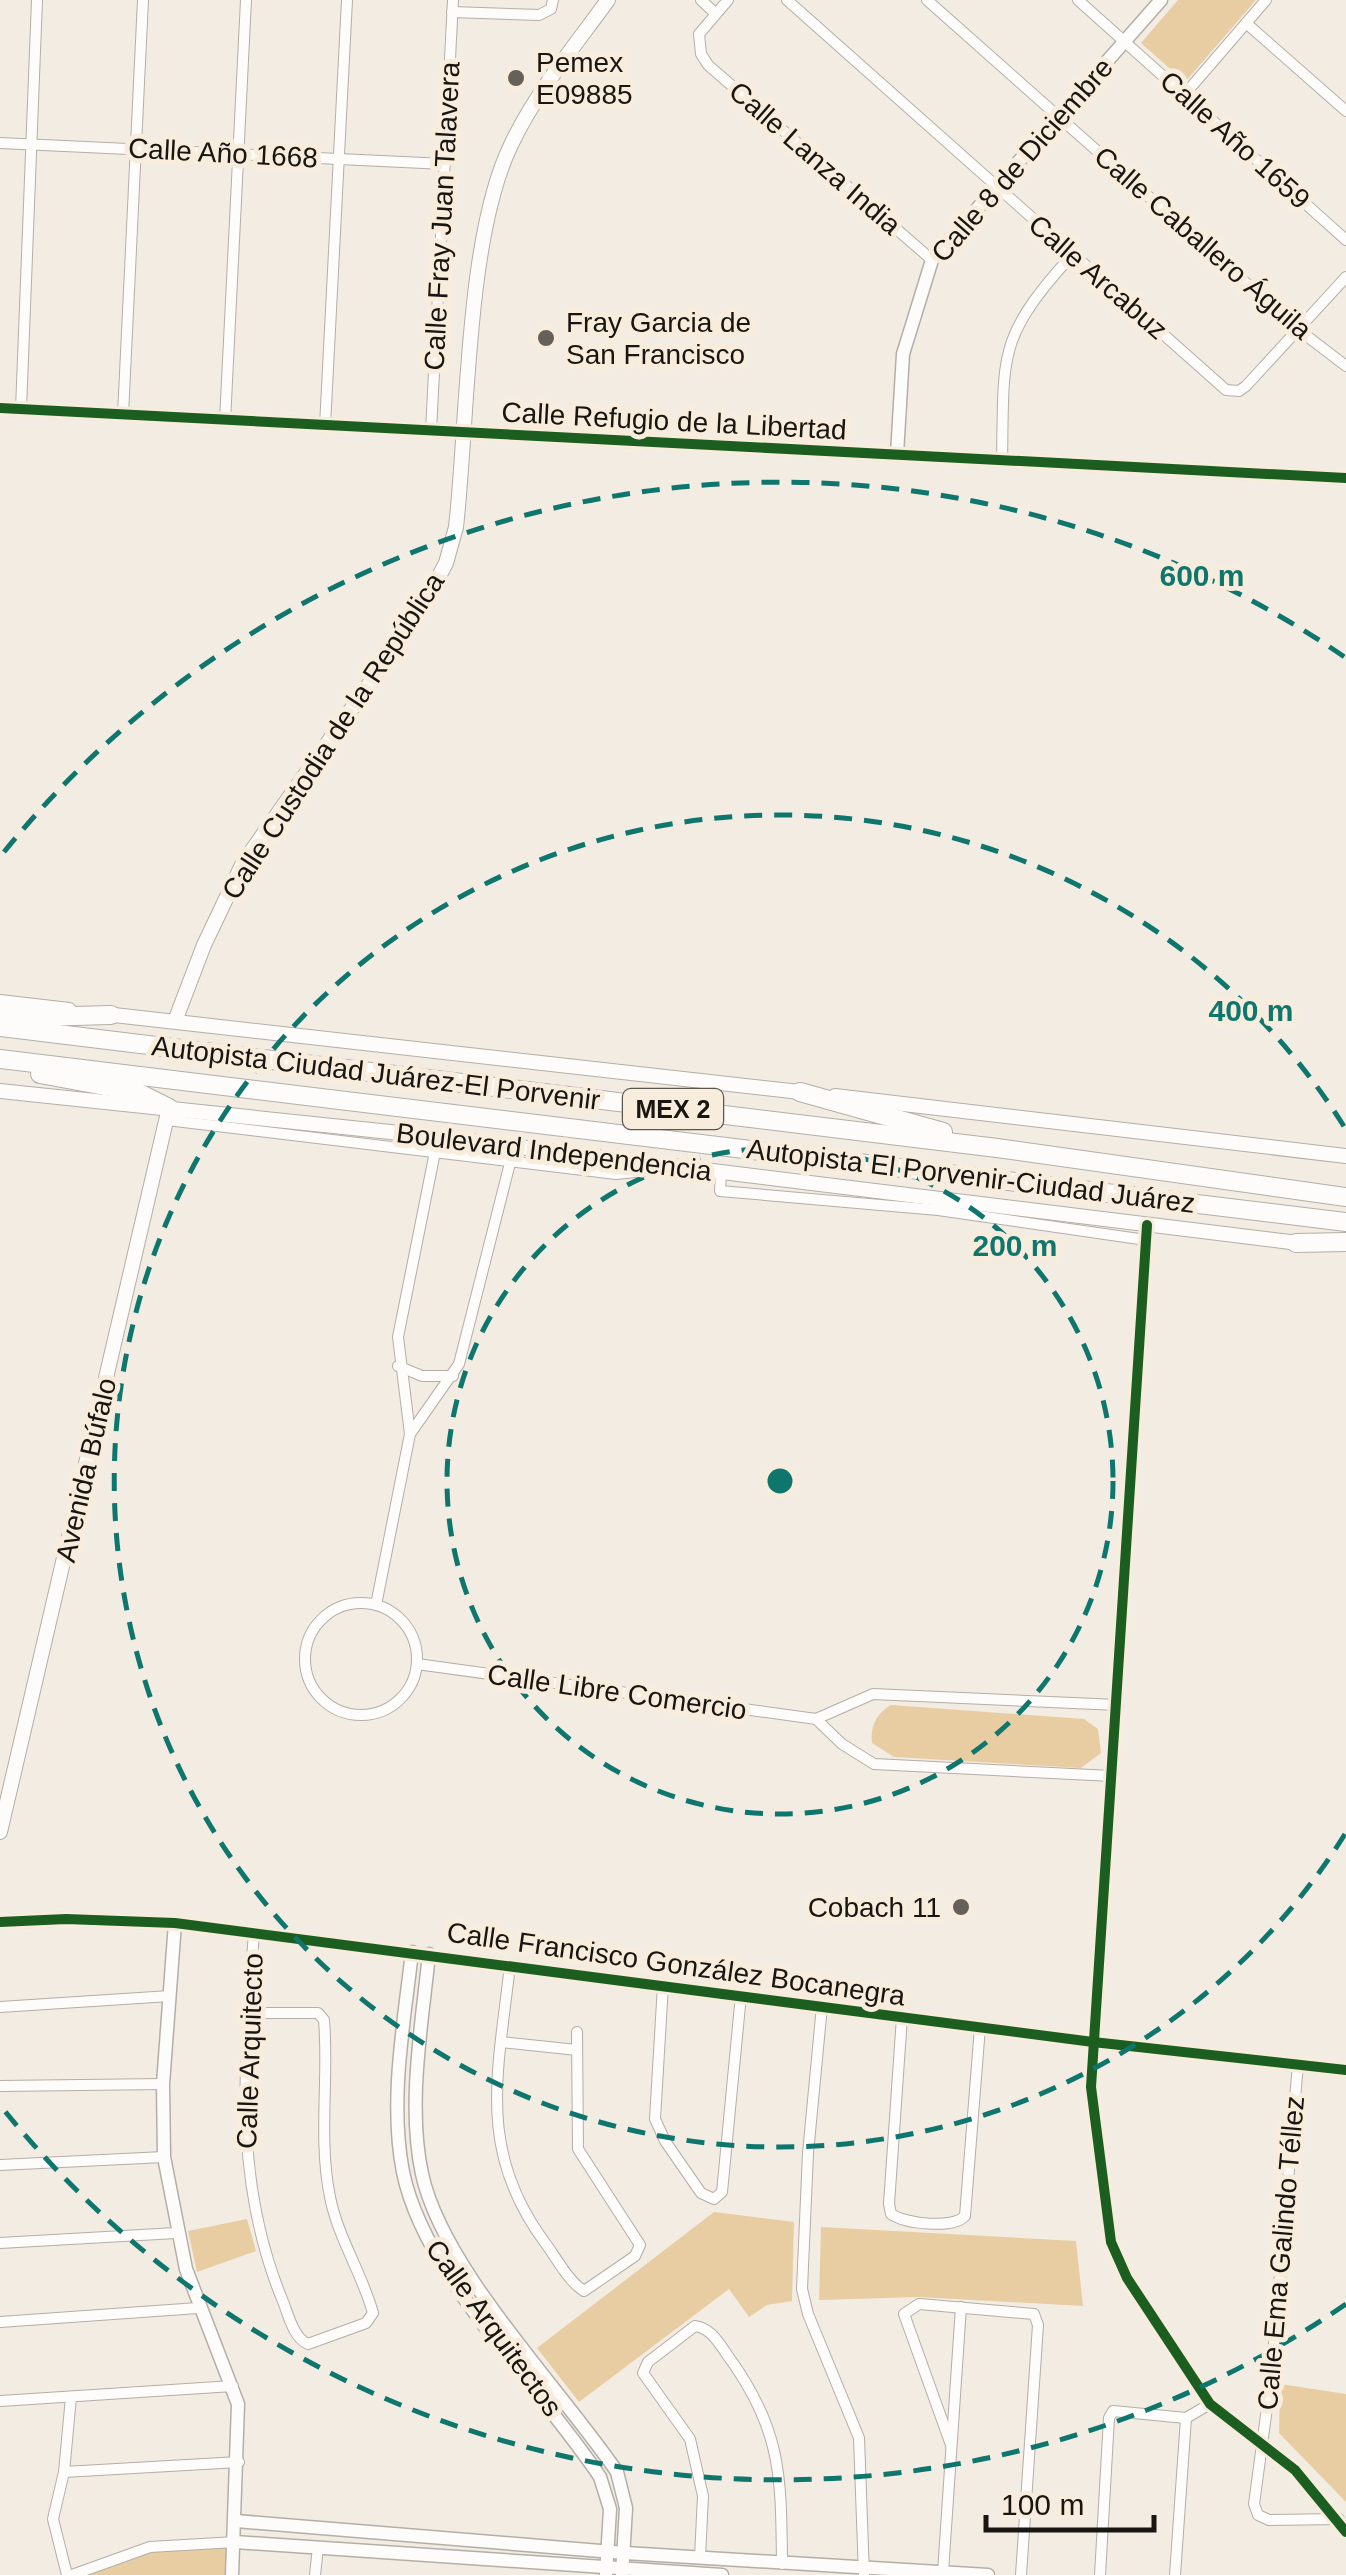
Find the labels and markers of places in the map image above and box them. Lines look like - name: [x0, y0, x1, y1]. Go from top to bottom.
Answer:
- place label: Pemex E09885: [536, 47, 633, 110]
- marker: Pemex E09885: [505, 67, 527, 89]
- place label: Fray Garcia de San Francisco: [566, 307, 751, 370]
- marker: Fray Garcia de San Francisco: [535, 327, 557, 349]
- centre of rings: [762, 1463, 798, 1499]
- place label: Cobach 11: [808, 1892, 941, 1923]
- marker: Cobach 11: [950, 1896, 972, 1918]

